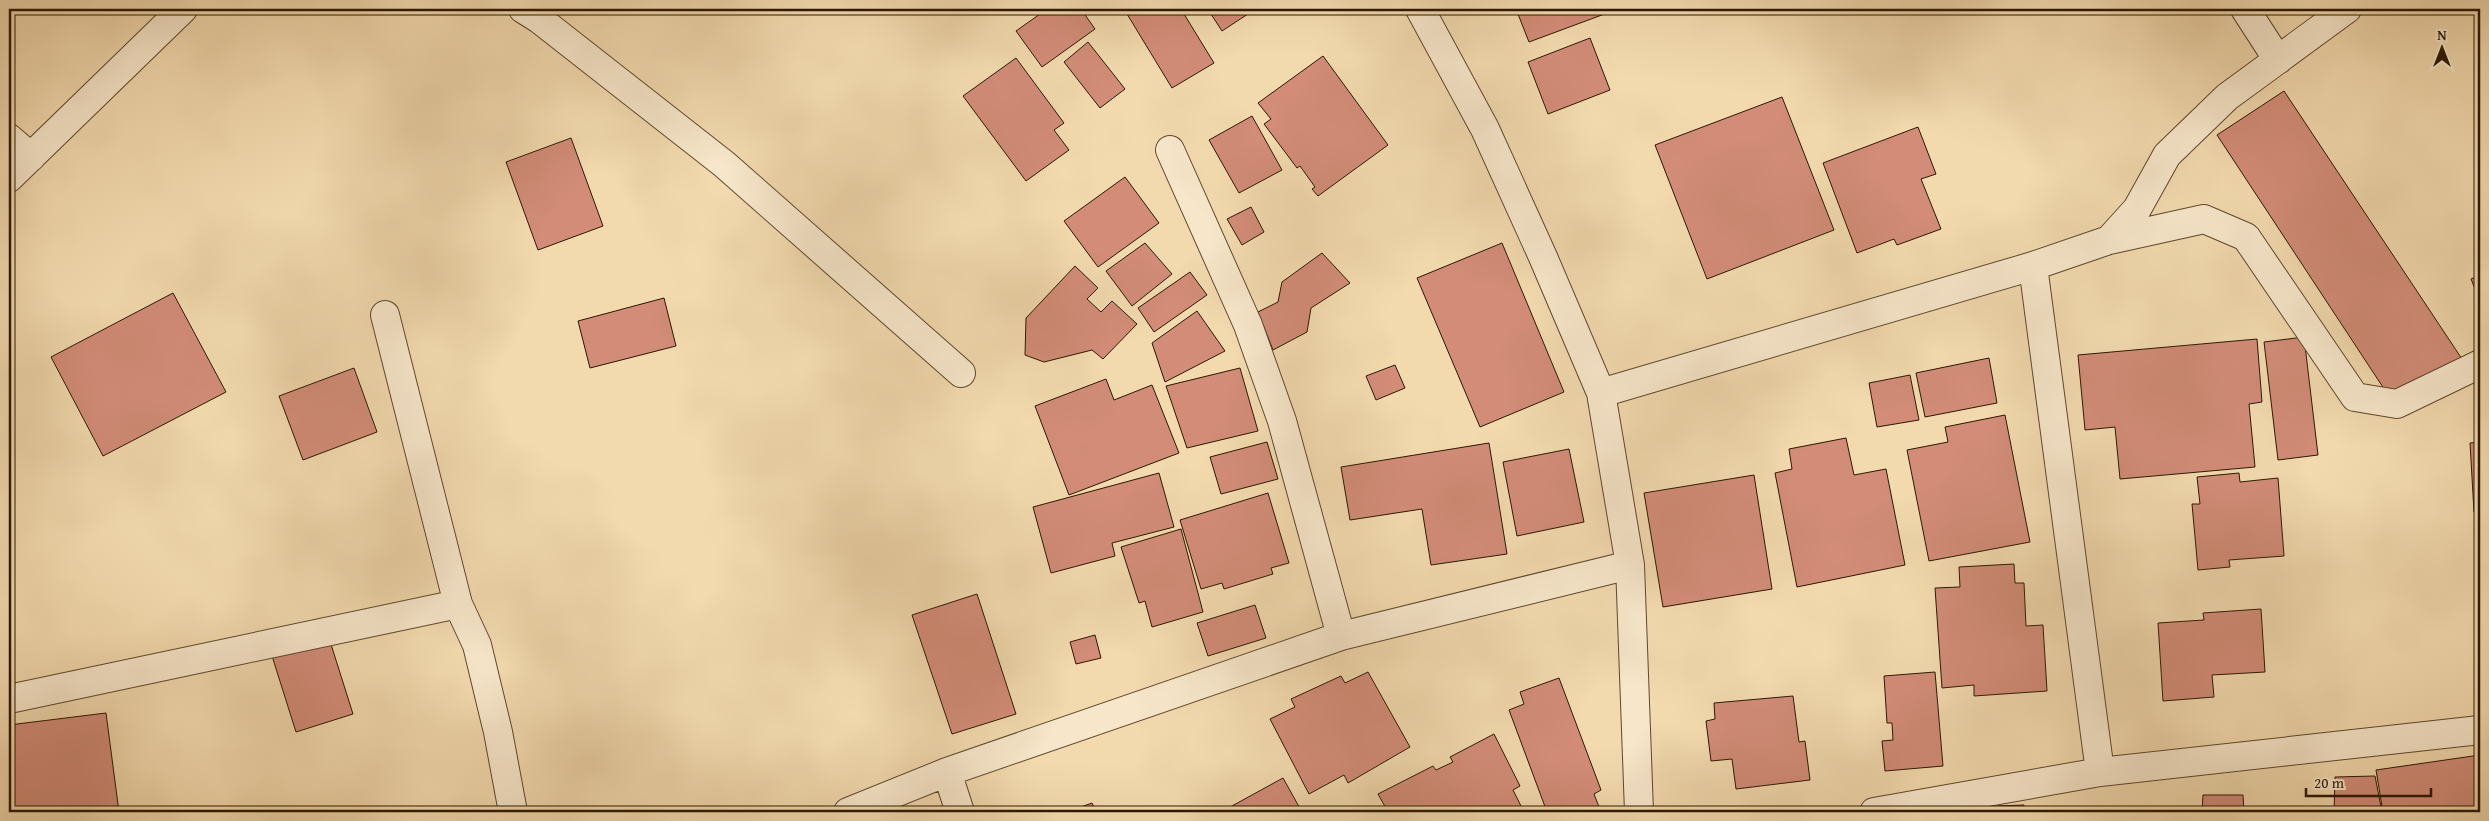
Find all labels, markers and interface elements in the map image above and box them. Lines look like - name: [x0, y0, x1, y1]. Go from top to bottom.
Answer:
- north arrow: [2416, 22, 2466, 72]
- text: N: [2437, 25, 2447, 45]
- scale bar: [2306, 766, 2432, 798]
- text: 20 m: [2314, 772, 2345, 793]

